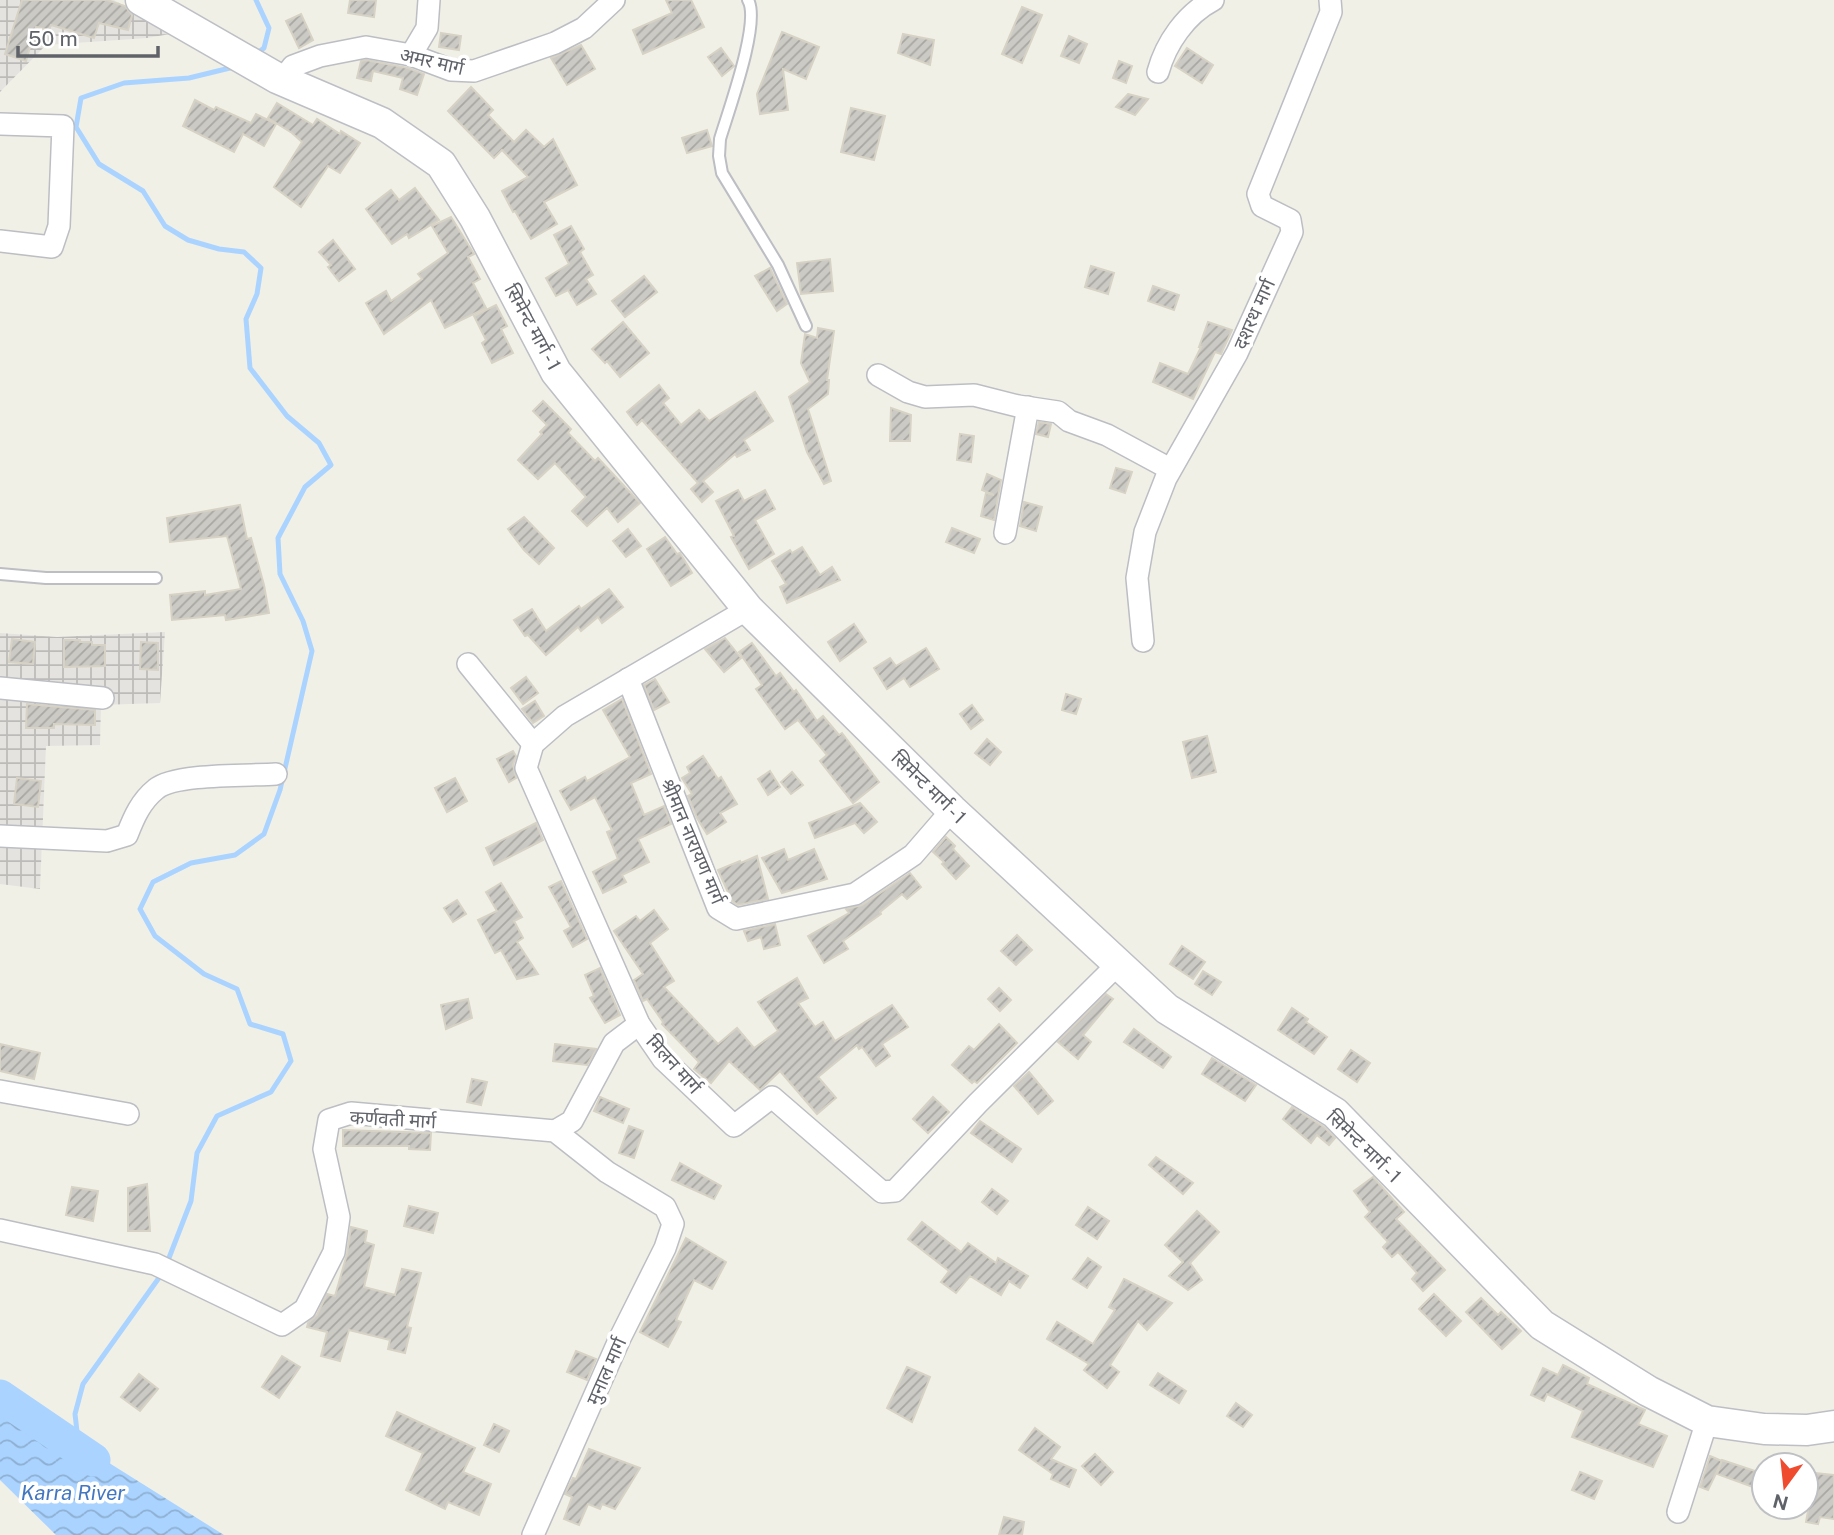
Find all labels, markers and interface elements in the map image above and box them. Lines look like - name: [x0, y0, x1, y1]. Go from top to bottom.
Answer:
- scale bar: [18, 14, 158, 58]
- text: 50 m: [28, 26, 78, 51]
- street label: अमर मार्ग: [398, 43, 467, 79]
- street label: दशरथ मार्ग: [1229, 275, 1280, 353]
- street label: सिमेन्ट मार्ग - 1: [500, 280, 566, 374]
- street label: सिमेन्ट मार्ग - 1: [887, 746, 971, 828]
- street label: श्रीमान नारायण मार्ग: [657, 775, 730, 908]
- street label: मिलन मार्ग: [642, 1030, 707, 1099]
- street label: सिमेन्ट मार्ग - 1: [1322, 1105, 1406, 1187]
- street label: कर्णवती मार्ग: [349, 1106, 438, 1132]
- street label: मुनाल मार्ग: [581, 1333, 633, 1409]
- north arrow: [1750, 1451, 1820, 1521]
- water label: Karra River: [21, 1480, 126, 1505]
- text: N: [1771, 1490, 1791, 1515]

